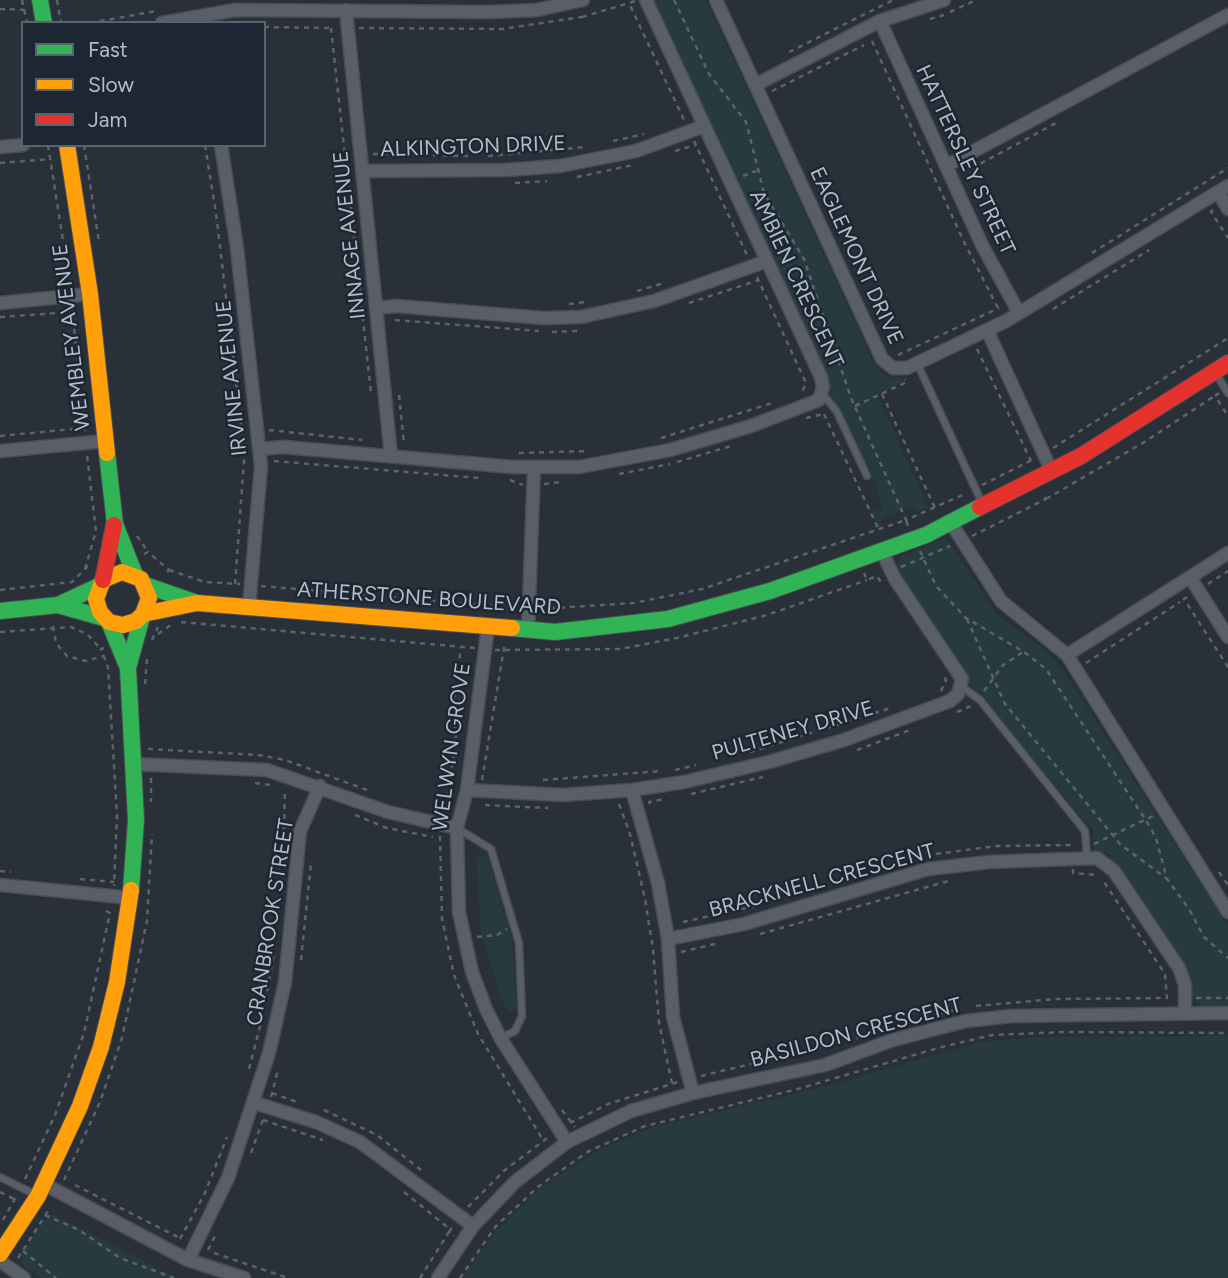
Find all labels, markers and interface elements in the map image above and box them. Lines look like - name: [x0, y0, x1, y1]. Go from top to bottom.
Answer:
- legend: [21, 21, 266, 147]
- text: Fast: [88, 37, 128, 62]
- street label: HATTERSLEY STREET: [910, 61, 1020, 259]
- text: Slow: [88, 72, 134, 97]
- text: Jam: [88, 107, 127, 132]
- street label: ALKINGTON DRIVE: [380, 131, 566, 163]
- street label: INNAGE AVENUE: [329, 149, 371, 321]
- street label: EAGLEMONT DRIVE: [804, 163, 908, 349]
- street label: AMBIEN CRESCENT: [744, 186, 848, 372]
- street label: WEMBLEY AVENUE: [48, 242, 96, 432]
- street label: IRVINE AVENUE: [211, 299, 253, 457]
- street label: ATHERSTONE BOULEVARD: [296, 577, 562, 621]
- street label: WELWYN GROVE: [428, 661, 476, 833]
- street label: PULTENEY DRIVE: [709, 696, 877, 766]
- street label: CRANBROOK STREET: [242, 817, 300, 1027]
- street label: BRACKNELL CRESCENT: [706, 839, 938, 923]
- street label: BASILDON CRESCENT: [748, 993, 964, 1073]

